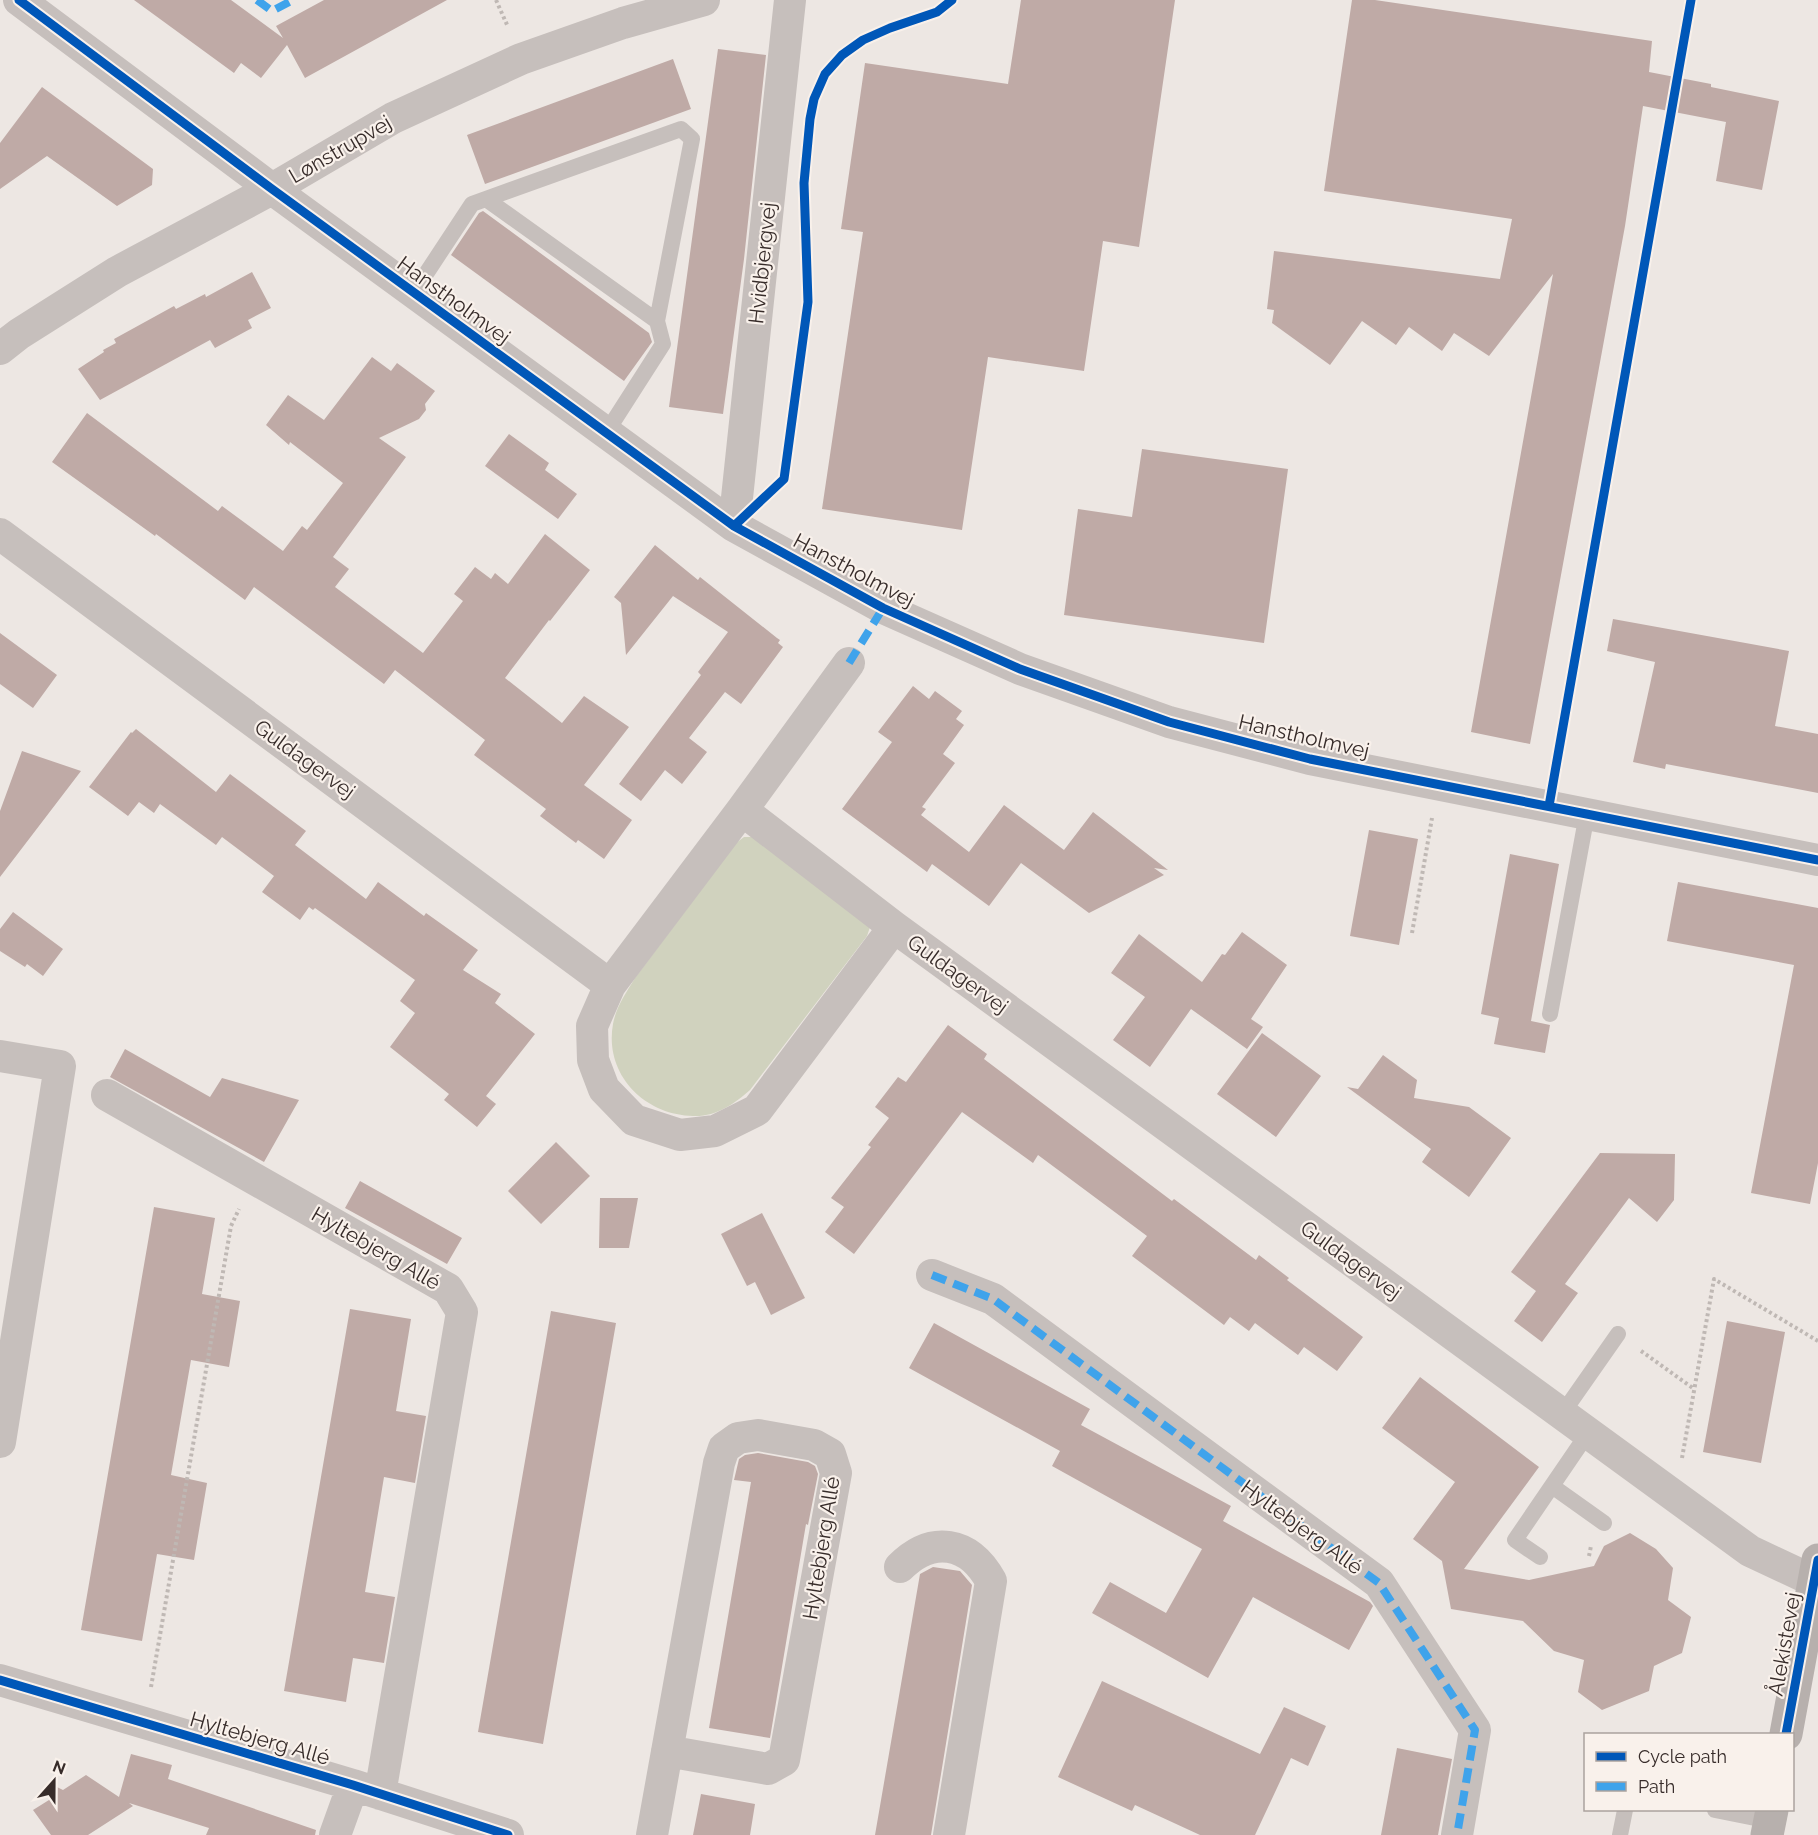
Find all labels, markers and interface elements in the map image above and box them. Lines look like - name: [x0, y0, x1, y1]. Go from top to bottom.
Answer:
- street label: Lønstrupvej: [284, 110, 396, 188]
- street label: Hvidbjergvej: [743, 201, 781, 325]
- street label: Hanstholmvej: [393, 251, 515, 349]
- street label: Hanstholmvej: [789, 528, 919, 612]
- street label: Hanstholmvej: [1236, 709, 1372, 763]
- street label: Guldagervej: [250, 714, 360, 804]
- street label: Guldagervej: [903, 929, 1013, 1019]
- street label: Hyltebjerg Allé: [307, 1201, 445, 1295]
- street label: Guldagervej: [1296, 1215, 1406, 1305]
- street label: Hyltebjerg Allé: [1236, 1474, 1368, 1580]
- street label: Hyltebjerg Allé: [797, 1475, 845, 1621]
- street label: Ålekistevej: [1763, 1590, 1805, 1698]
- street label: Hyltebjerg Allé: [187, 1706, 333, 1770]
- legend: [1584, 1733, 1794, 1811]
- text: Cycle path: [1638, 1746, 1727, 1767]
- north arrow: [24, 1751, 84, 1811]
- text: N: [50, 1756, 68, 1779]
- text: Path: [1638, 1776, 1675, 1797]

